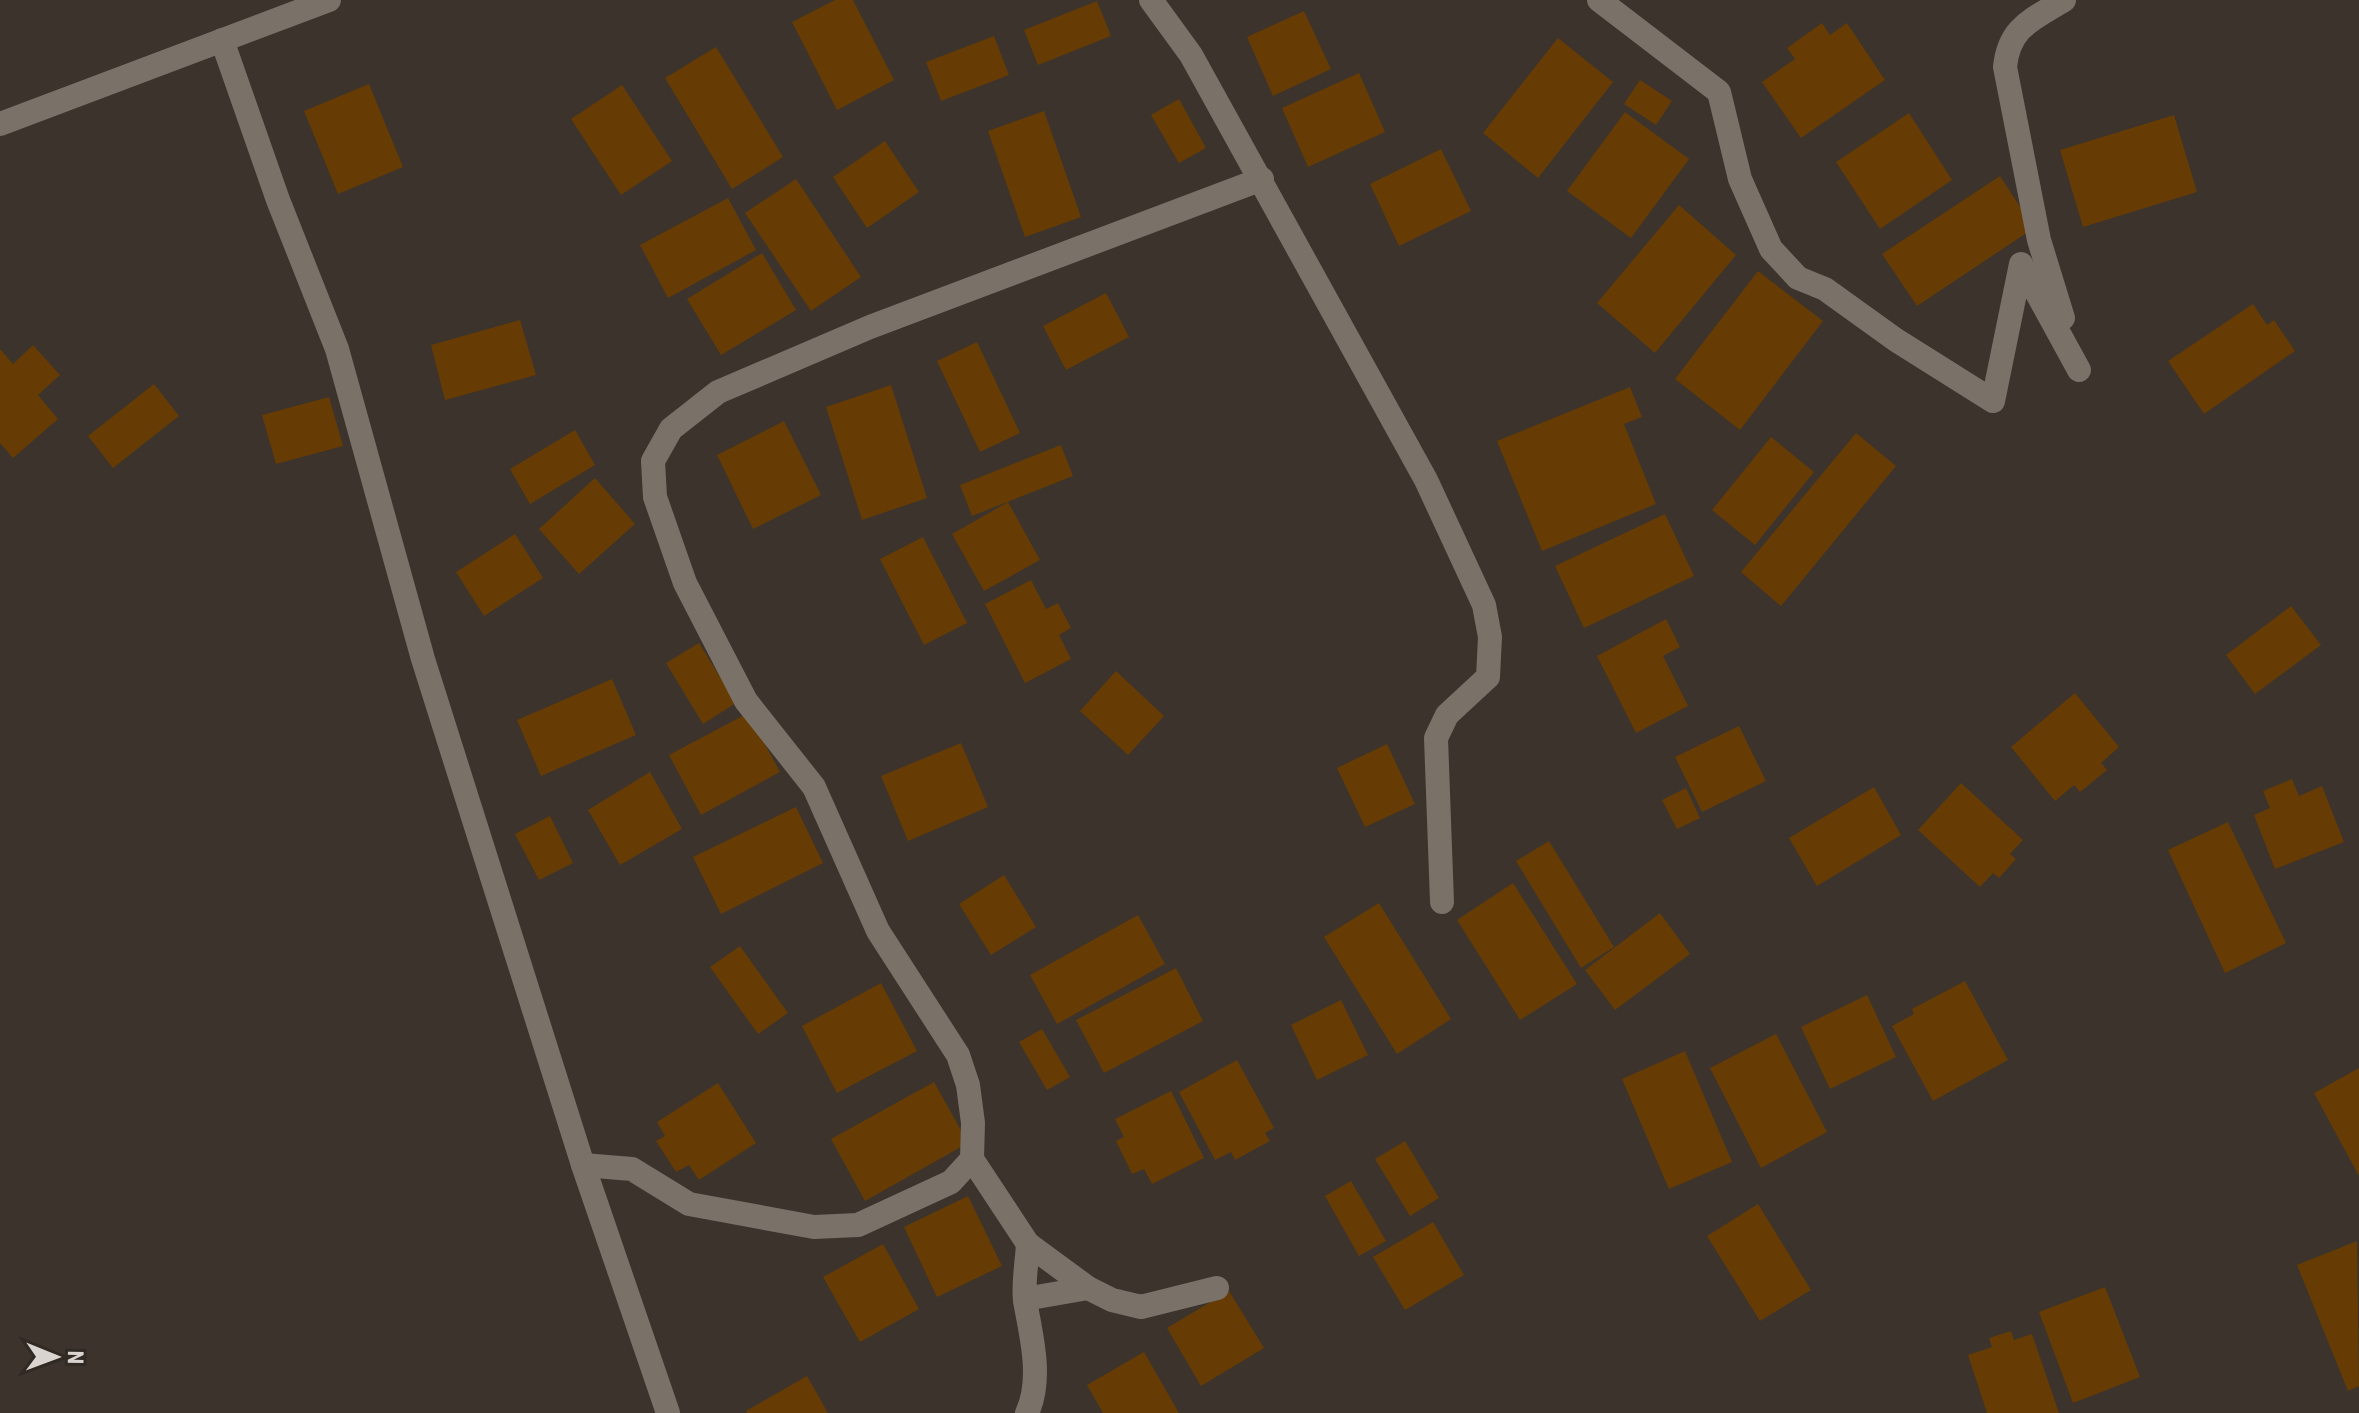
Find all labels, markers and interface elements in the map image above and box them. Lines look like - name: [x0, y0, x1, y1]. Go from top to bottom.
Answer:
- north arrow: [16, 1317, 96, 1397]
- text: N: [63, 1350, 88, 1364]

